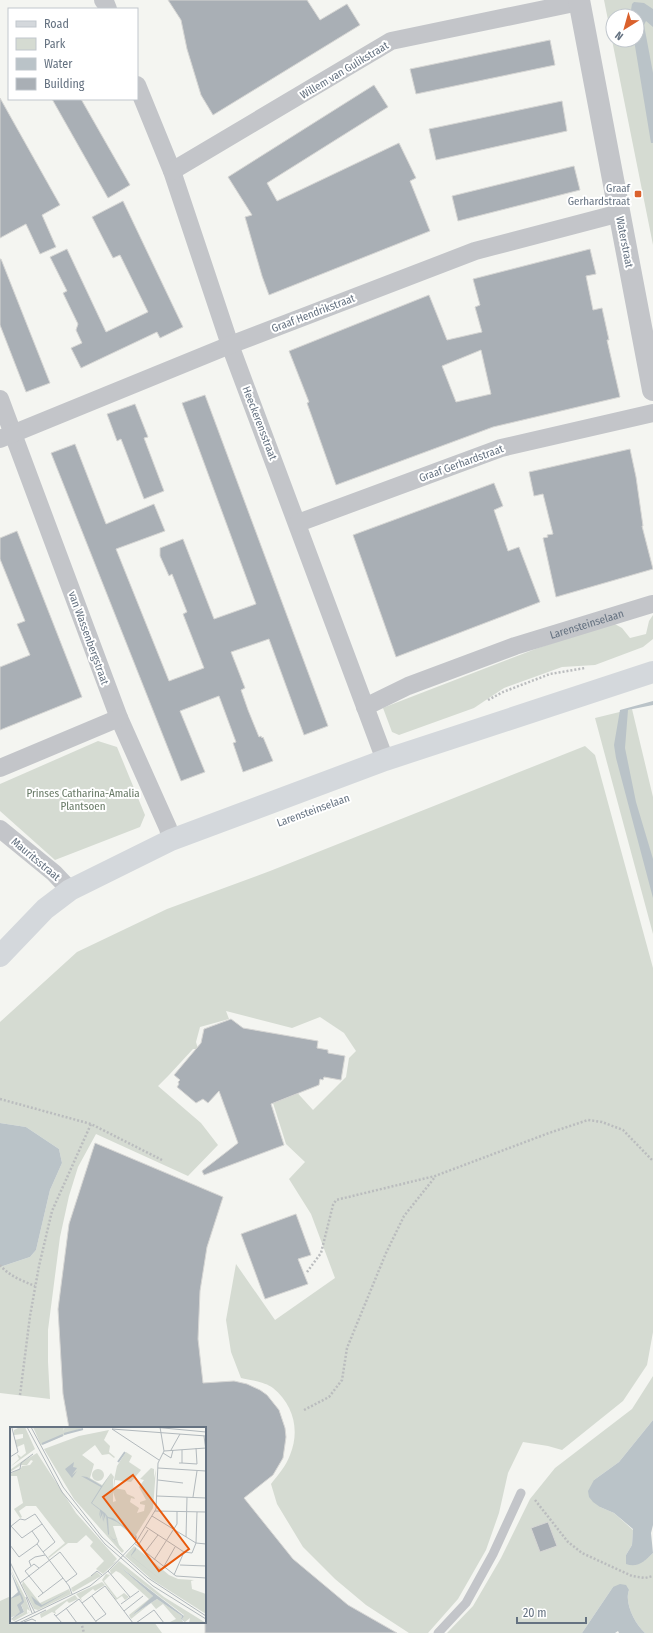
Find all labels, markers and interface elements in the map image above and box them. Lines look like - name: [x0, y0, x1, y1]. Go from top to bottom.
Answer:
- legend: [8, 8, 138, 100]
- north arrow: [605, 8, 645, 48]
- text: Road: [44, 17, 69, 31]
- text: N: [613, 28, 626, 43]
- text: Park: [44, 37, 66, 51]
- street label: Willem van Gulikstraat: [298, 39, 391, 102]
- text: Water: [44, 57, 73, 71]
- text: Building: [44, 77, 85, 91]
- place label: Graaf Gerhardstraat: [568, 182, 631, 208]
- marker: Graaf Gerhardstraat: [633, 189, 643, 199]
- street label: Waterstraat: [613, 215, 636, 269]
- street label: Graaf Hendrikstraat: [270, 291, 357, 335]
- street label: Heeckerensstraat: [239, 384, 280, 462]
- street label: Graaf Gerhardstraat: [417, 442, 505, 485]
- street label: van Wassenbergstraat: [66, 590, 112, 687]
- street label: Larensteinselaan: [548, 607, 625, 642]
- park label: Prinses Catharina-Amalia Plantsoen: [26, 787, 140, 813]
- street label: Larensteinselaan: [275, 791, 351, 830]
- street label: Mauritsstraat: [9, 835, 63, 884]
- inset map: [10, 1427, 206, 1623]
- scale bar: [517, 1599, 586, 1625]
- text: 20 m: [523, 1606, 547, 1620]

